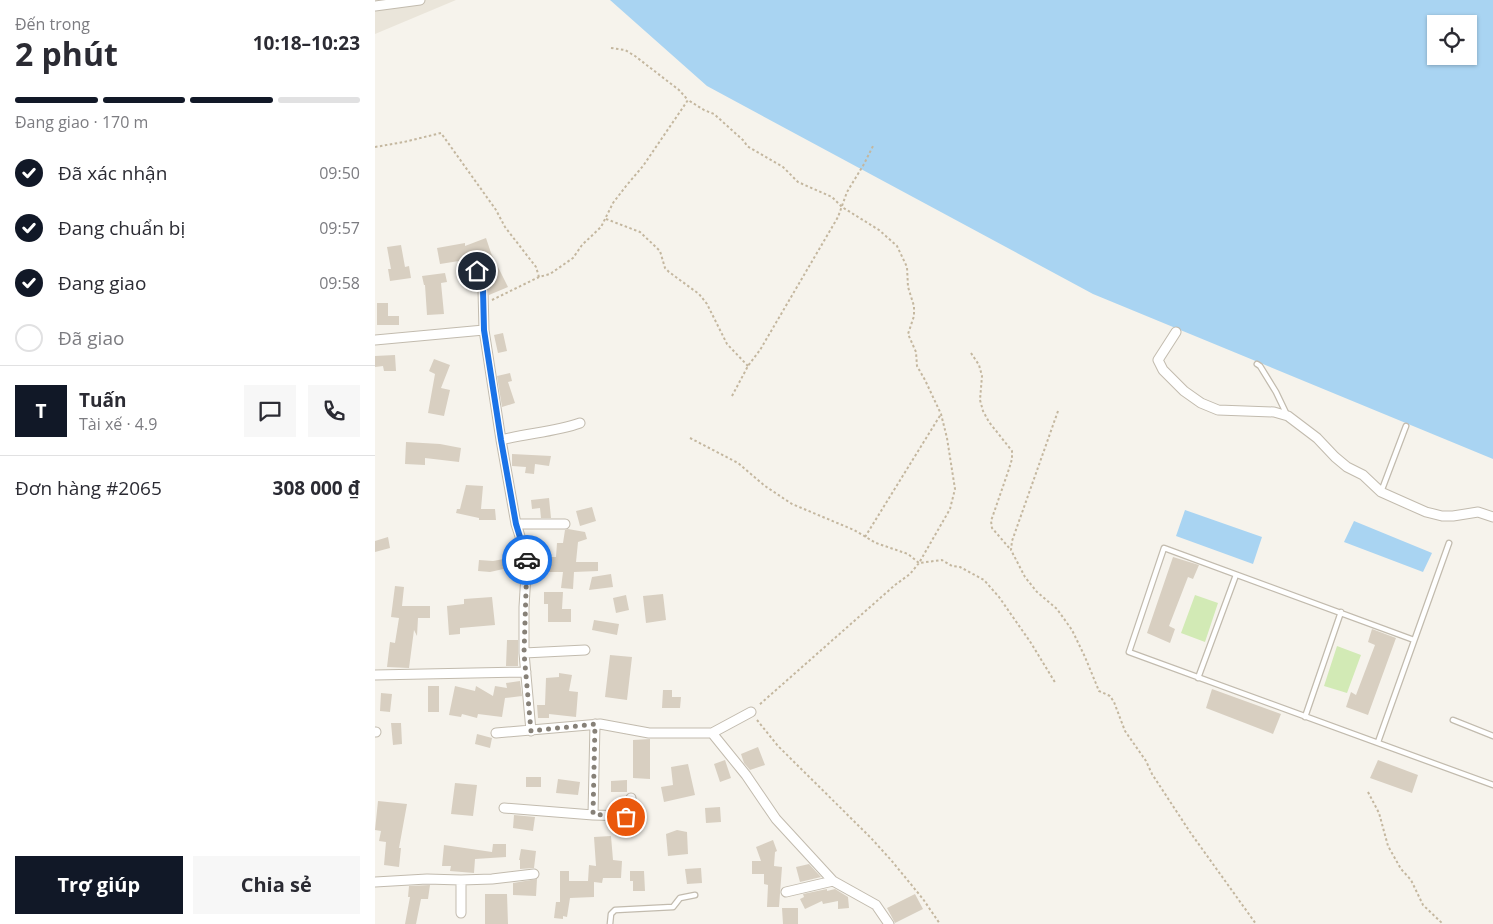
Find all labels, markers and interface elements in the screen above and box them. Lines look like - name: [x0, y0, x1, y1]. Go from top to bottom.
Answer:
- text: Đến trong: [15, 13, 90, 35]
- map controls: [1427, 15, 1477, 65]
- button: locate: [1427, 15, 1477, 65]
- text: 10:18–10:23: [253, 30, 360, 56]
- text: 2 phút: [15, 32, 118, 75]
- text: Đang giao · 170 m: [15, 111, 148, 133]
- icon: check: [15, 159, 43, 187]
- text: Đã xác nhận: [58, 160, 167, 186]
- text: 09:50: [319, 162, 360, 184]
- icon: check: [15, 214, 43, 242]
- text: Đang chuẩn bị: [58, 215, 185, 241]
- text: 09:57: [319, 217, 360, 239]
- pin: [456, 250, 498, 292]
- icon: home: [463, 257, 491, 285]
- icon: check: [15, 269, 43, 297]
- text: Đang giao: [58, 270, 146, 296]
- text: 09:58: [319, 272, 360, 294]
- text: Đã giao: [58, 325, 124, 351]
- button: chat: [244, 385, 296, 437]
- button: phone: [308, 385, 360, 437]
- text: Tuấn: [79, 387, 126, 413]
- text: T: [35, 398, 47, 424]
- text: Tài xế · 4.9: [79, 413, 157, 435]
- text: Đơn hàng #2065: [15, 475, 162, 501]
- text: 308 000 ₫: [273, 475, 360, 501]
- courier: [502, 535, 552, 585]
- icon: car: [513, 546, 541, 574]
- pin: [605, 796, 647, 838]
- icon: bag: [612, 803, 640, 831]
- button: Trợ giúp: [15, 856, 183, 914]
- button: Chia sẻ: [193, 856, 360, 914]

